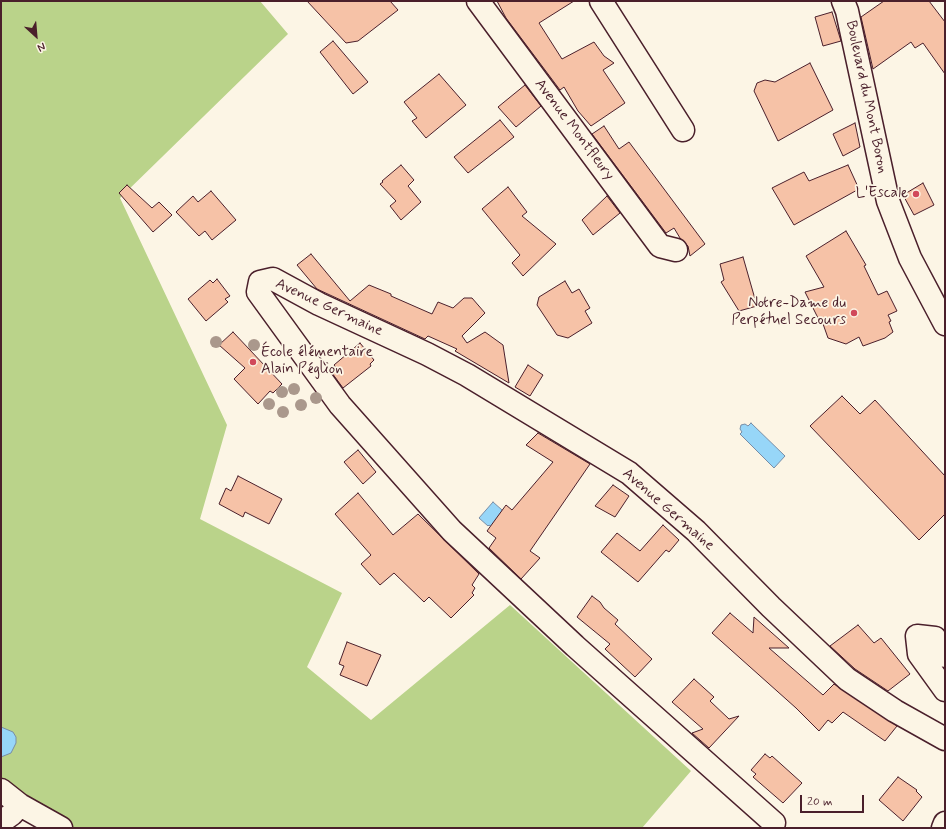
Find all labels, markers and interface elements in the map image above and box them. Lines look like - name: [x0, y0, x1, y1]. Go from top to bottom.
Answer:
- north arrow: [16, 16, 56, 56]
- street label: Boulevard du Mont Boron: [841, 19, 891, 175]
- text: N: [35, 39, 48, 55]
- street label: Avenue Montfleury: [530, 76, 618, 184]
- place label: L'Escale: [856, 185, 908, 203]
- marker: L'Escale: [911, 189, 921, 199]
- street label: Avenue Germaine: [272, 275, 386, 341]
- place label: Notre-Dame du Perpétuel Secours: [732, 295, 846, 330]
- marker: Notre-Dame du Perpétuel Secours: [849, 308, 859, 318]
- place label: École élémentaire Alain Péglion: [261, 344, 373, 379]
- marker: École élémentaire Alain Péglion: [248, 357, 258, 367]
- street label: Avenue Germaine: [618, 465, 718, 555]
- scale bar: [802, 787, 866, 813]
- text: 20 m: [807, 794, 833, 810]

